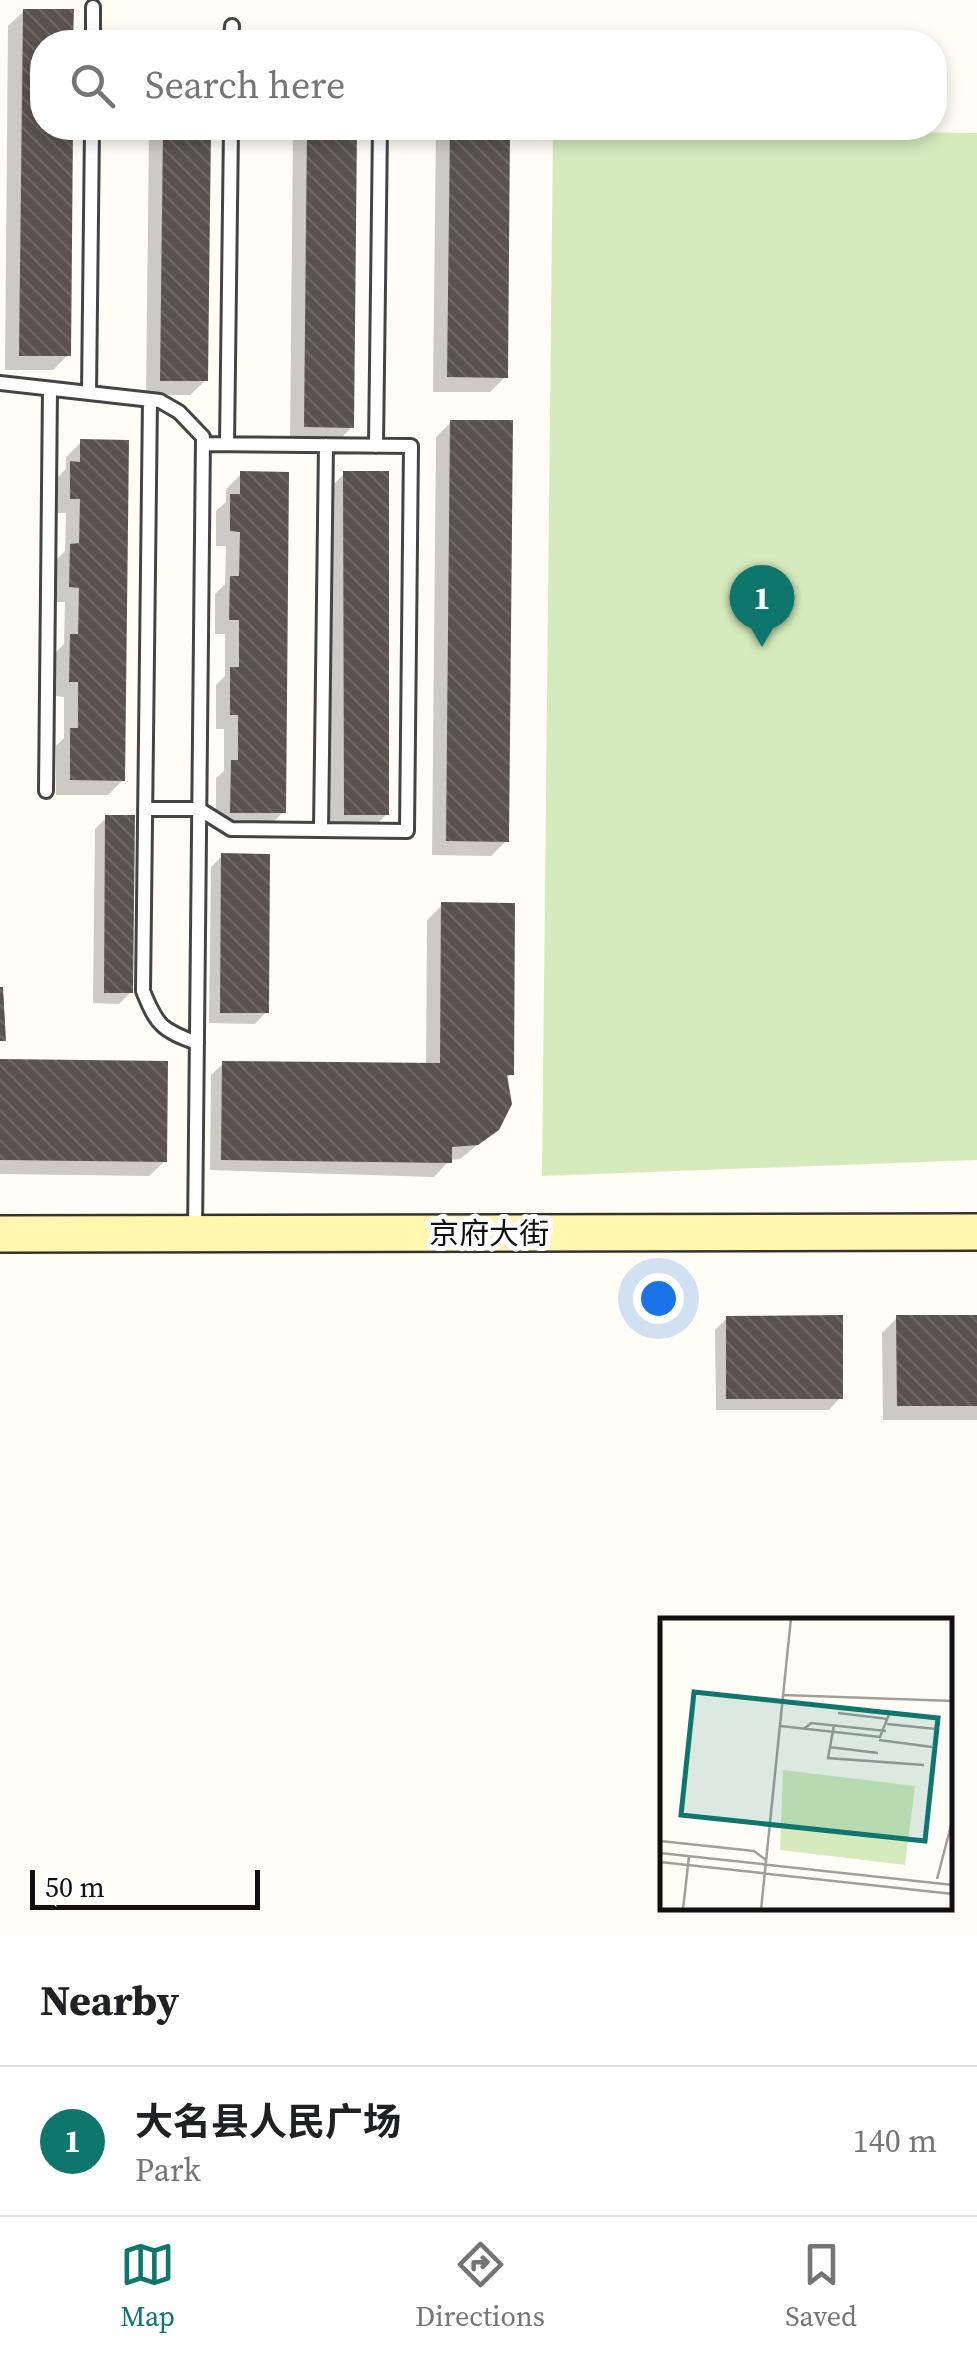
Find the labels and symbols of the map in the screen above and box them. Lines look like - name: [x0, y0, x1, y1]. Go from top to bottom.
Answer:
- pin: 1: [730, 564, 794, 647]
- street label: 京府大街: [429, 1213, 549, 1254]
- your location: [633, 1273, 684, 1324]
- inset map: [660, 1618, 952, 1910]
- scale bar: [30, 1865, 260, 1910]

